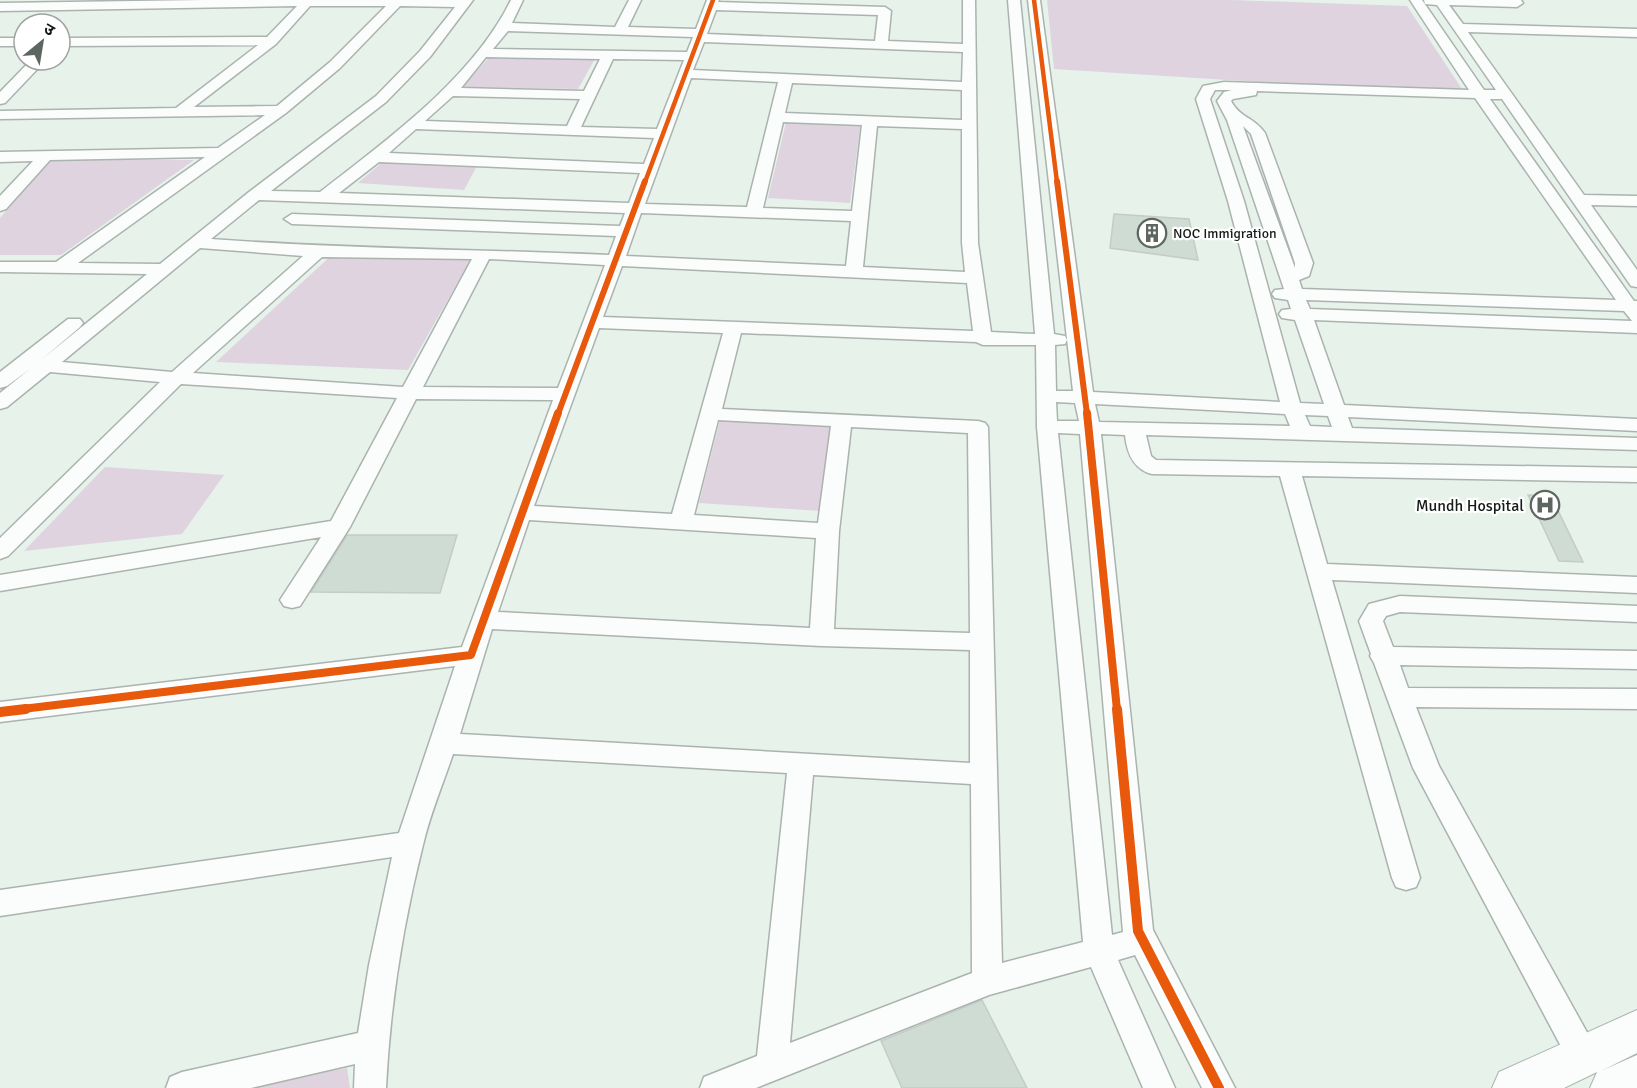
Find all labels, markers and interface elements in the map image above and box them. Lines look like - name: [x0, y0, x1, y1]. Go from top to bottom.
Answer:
- north arrow: [12, 12, 72, 72]
- text: उ: [40, 19, 59, 41]
- building icon: NOC Immigration: [1136, 217, 1168, 249]
- place label: NOC Immigration: [1173, 225, 1277, 242]
- hospital icon: Mundh Hospital: [1529, 489, 1561, 521]
- place label: Mundh Hospital: [1416, 496, 1524, 516]

